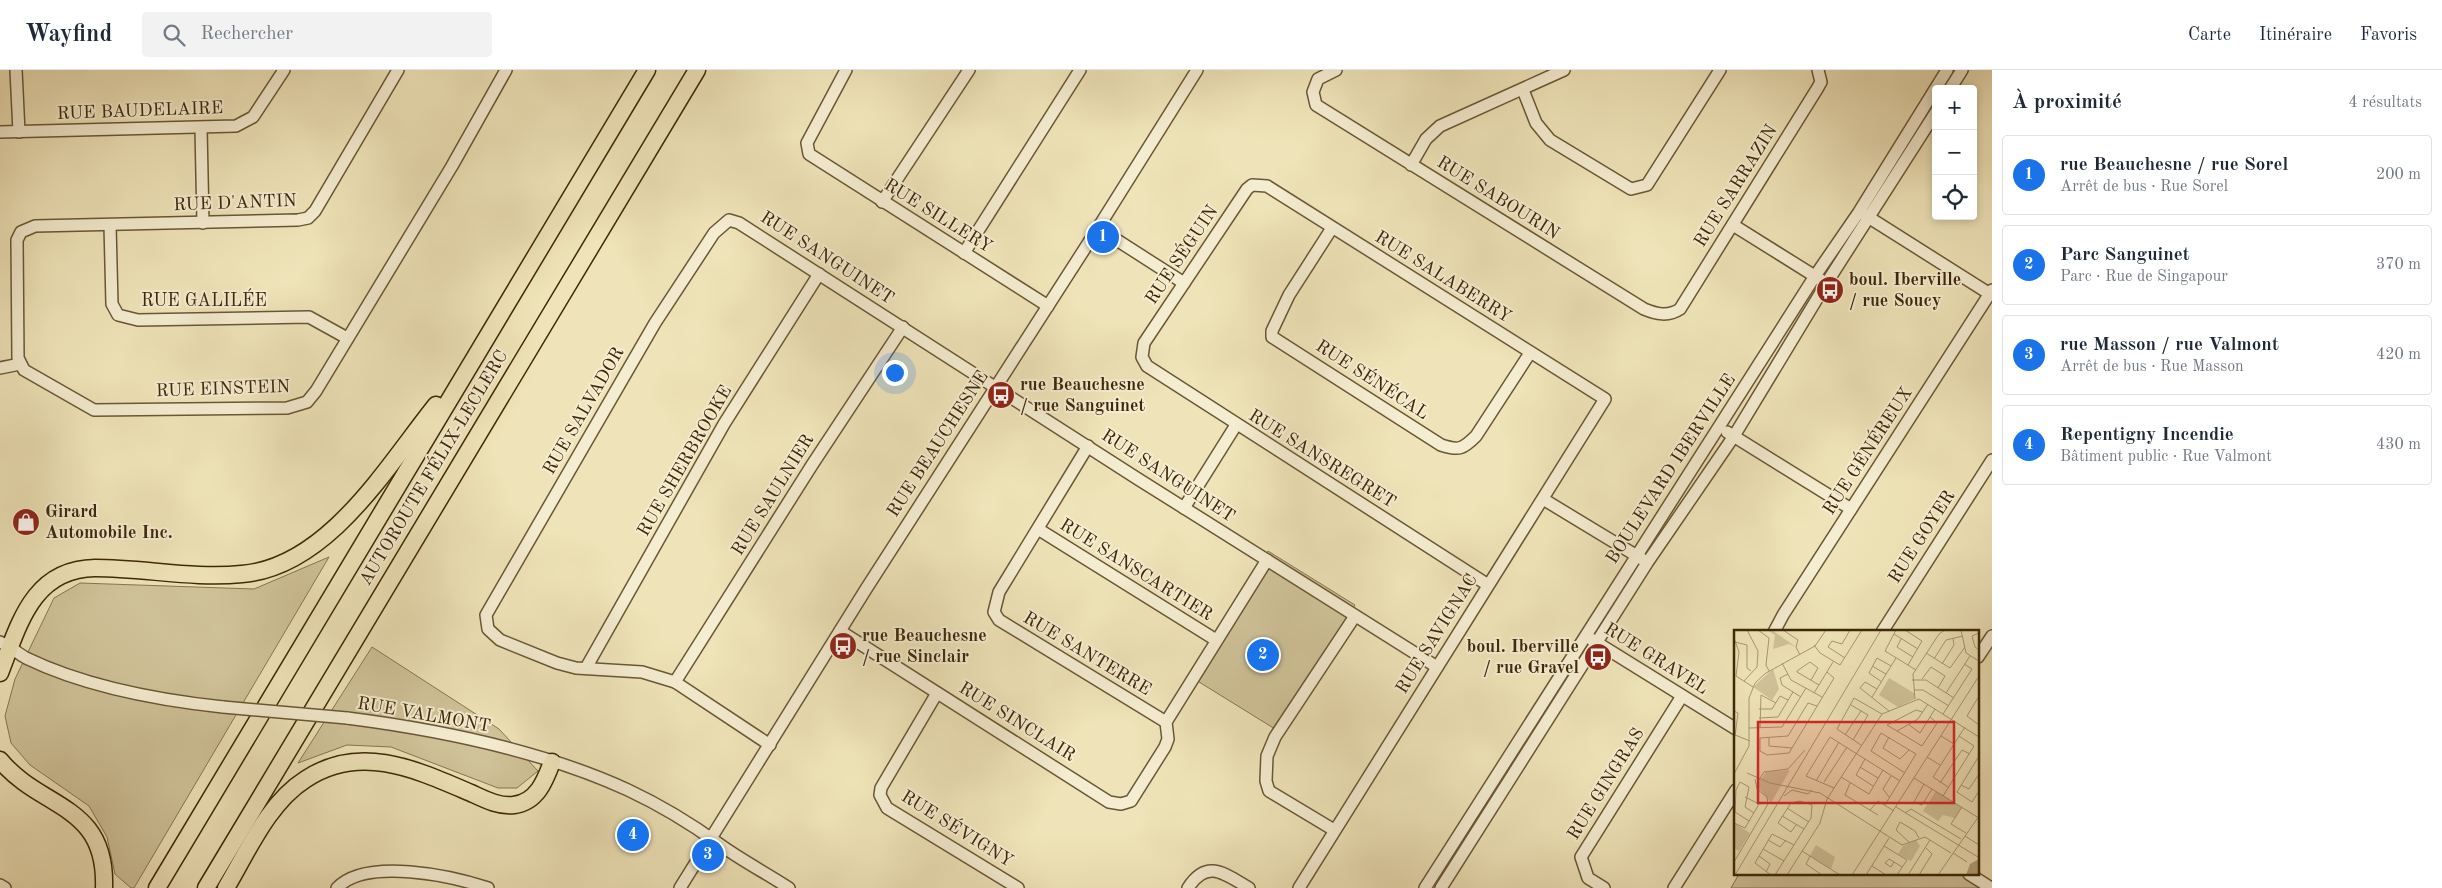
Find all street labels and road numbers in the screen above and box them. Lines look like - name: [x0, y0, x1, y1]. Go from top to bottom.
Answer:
- street label: RUE BAUDELAIRE: [57, 99, 223, 123]
- street label: RUE SARRAZIN: [1691, 122, 1781, 250]
- street label: RUE SABOURIN: [1434, 153, 1563, 243]
- street label: RUE SILLERY: [881, 176, 995, 256]
- street label: RUE D'ANTIN: [173, 192, 297, 214]
- street label: RUE SÉGUIN: [1139, 200, 1222, 308]
- street label: RUE SANGUINET: [757, 208, 897, 308]
- street label: RUE SALABERRY: [1372, 228, 1514, 326]
- street label: RUE GALILÉE: [141, 288, 267, 310]
- street label: RUE SÉNÉCAL: [1312, 334, 1434, 423]
- street label: RUE SALVADOR: [540, 344, 628, 478]
- street label: AUTOROUTE FÉLIX-LECLERC: [353, 345, 512, 589]
- street label: RUE BEAUCHESNE: [884, 368, 992, 520]
- street label: BOULEVARD IBERVILLE: [1603, 371, 1739, 567]
- street label: RUE EINSTEIN: [155, 378, 291, 400]
- street label: RUE GÉNÉREUX: [1817, 381, 1916, 518]
- street label: RUE SHERBROOKE: [634, 382, 736, 540]
- street label: RUE SANSREGRET: [1245, 406, 1399, 512]
- street label: RUE SANGUINET: [1098, 426, 1238, 526]
- street label: RUE SAULNIER: [729, 431, 818, 559]
- street label: RUE GOYER: [1885, 487, 1959, 587]
- street label: RUE SANSCARTIER: [1056, 516, 1216, 624]
- street label: RUE SAVIGNAC: [1393, 571, 1481, 697]
- street label: RUE SANTERRE: [1020, 609, 1154, 699]
- street label: RUE GRAVEL: [1601, 620, 1711, 698]
- street label: RUE SINCLAIR: [956, 679, 1079, 765]
- street label: RUE VALMONT: [356, 694, 492, 736]
- street label: RUE GINGRAS: [1564, 725, 1648, 843]
- street label: RUE SÉVIGNY: [898, 784, 1018, 871]

